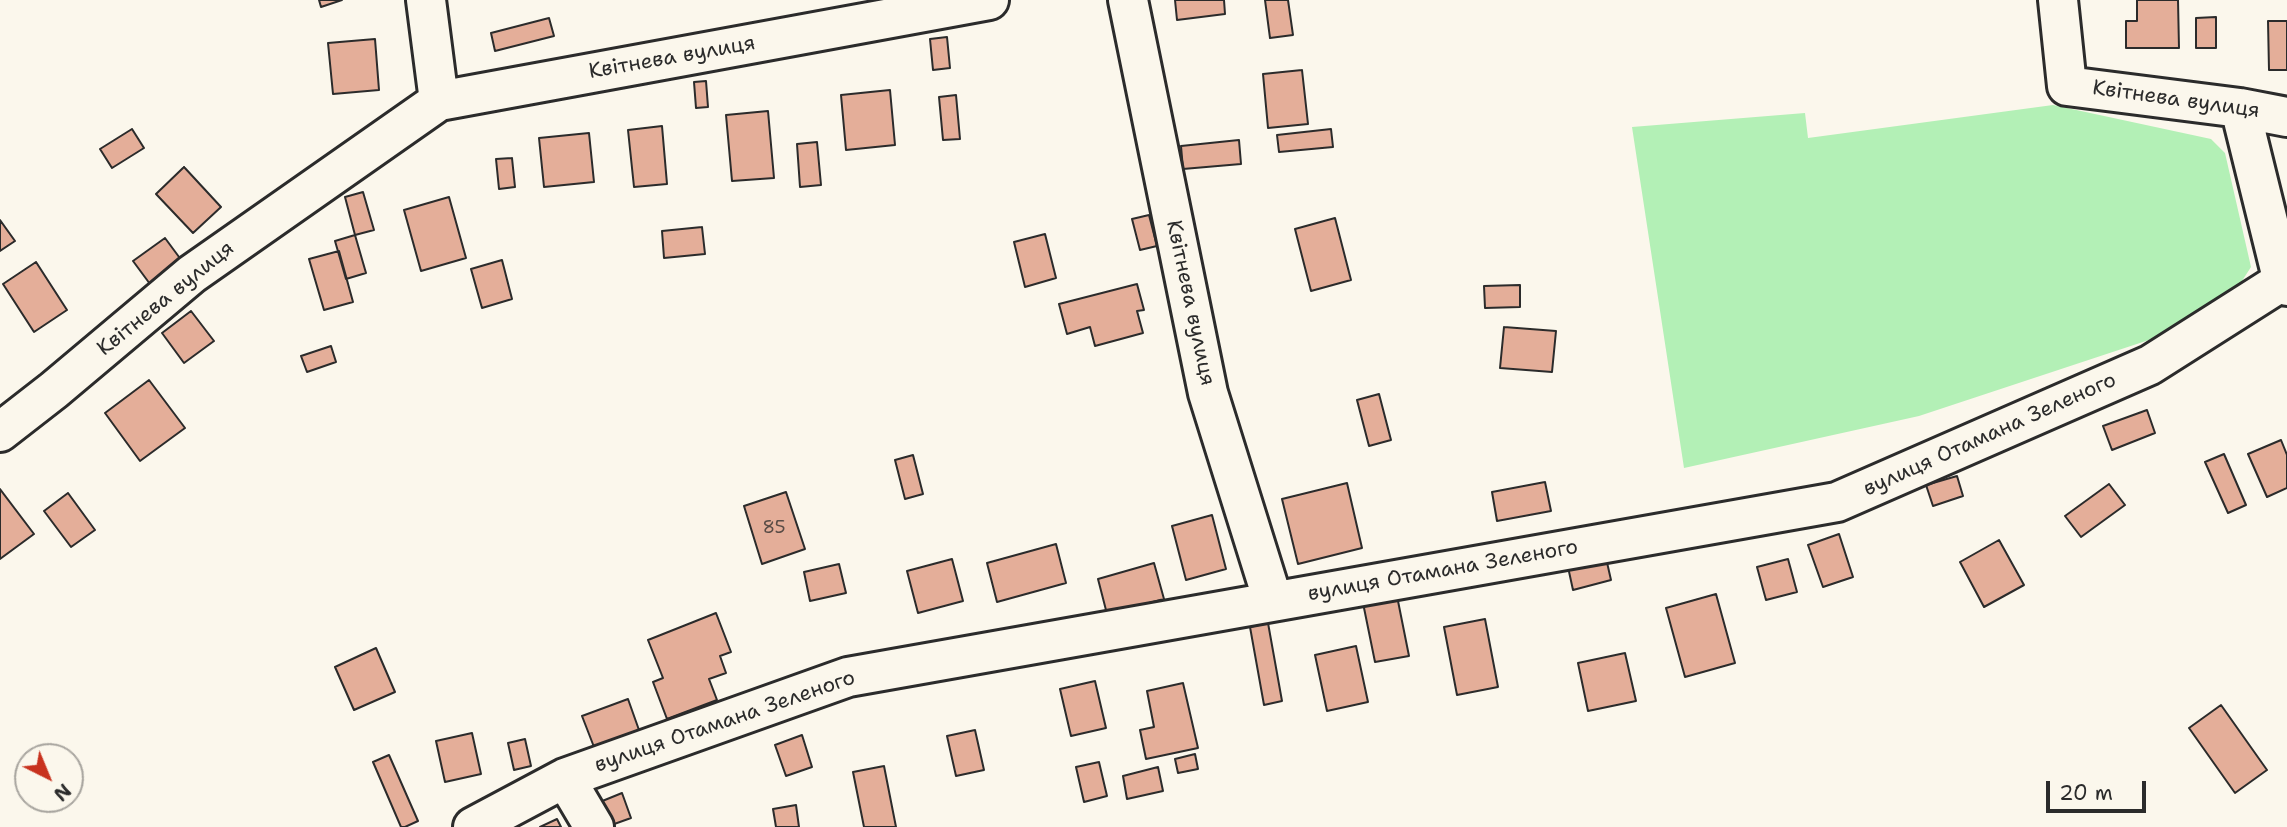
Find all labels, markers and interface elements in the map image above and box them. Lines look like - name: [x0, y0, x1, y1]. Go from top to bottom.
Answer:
- street label: Квітнева вулиця: [587, 31, 757, 85]
- street label: Квітнева вулиця: [2091, 76, 2261, 124]
- street label: Квітнева вулиця: [1160, 218, 1220, 388]
- street label: Квітнева вулиця: [93, 236, 239, 362]
- street label: вулиця Отамана Зеленого: [1860, 368, 2120, 502]
- house number: 85: [762, 517, 786, 539]
- street label: вулиця Отамана Зеленого: [1306, 535, 1580, 607]
- street label: вулиця Отамана Зеленого: [591, 665, 859, 779]
- north arrow: [14, 743, 84, 813]
- scale bar: [2049, 768, 2149, 812]
- text: N: [48, 778, 76, 807]
- text: 20 m: [2059, 779, 2113, 807]

